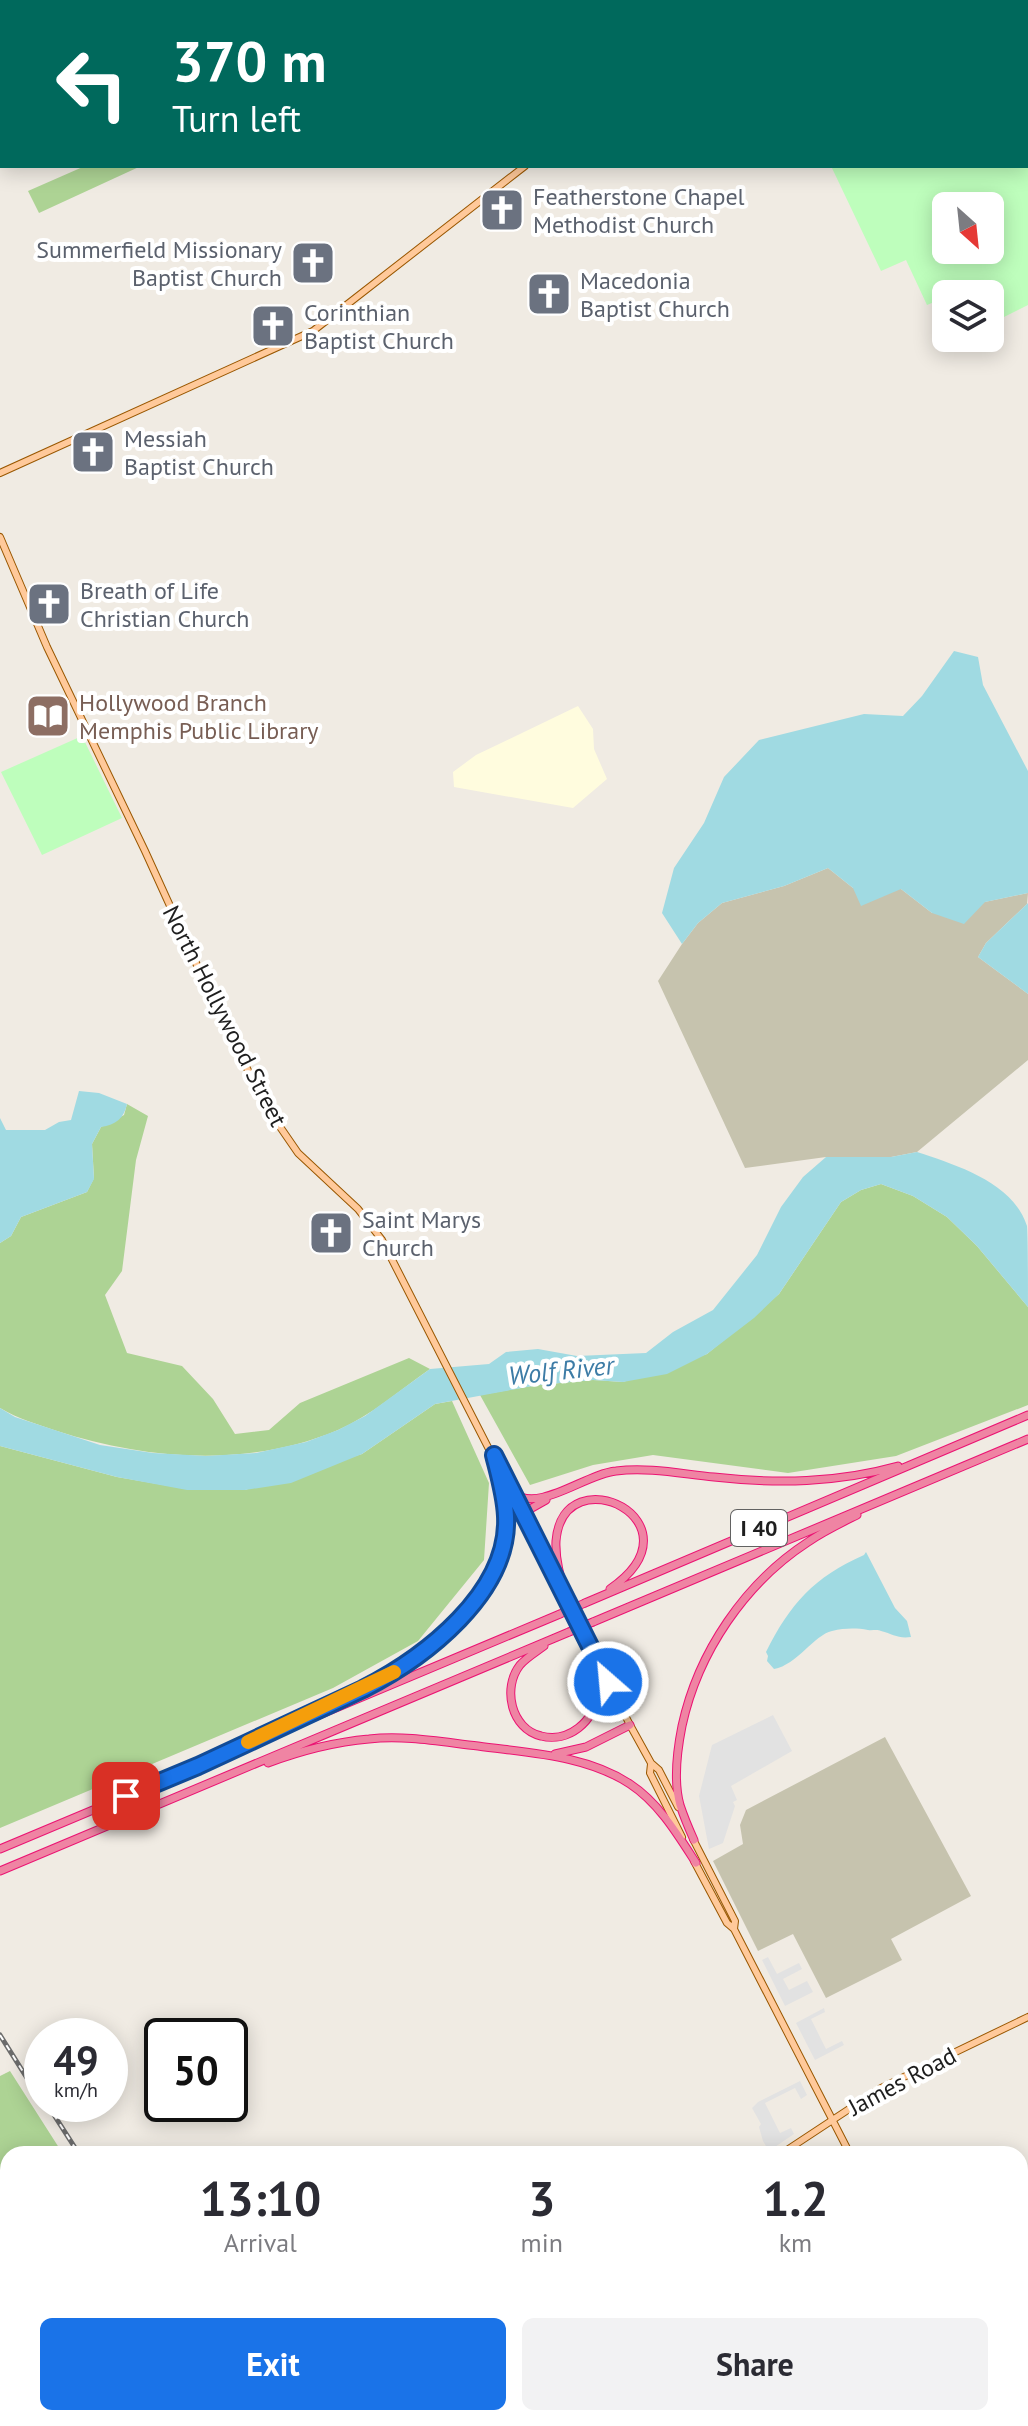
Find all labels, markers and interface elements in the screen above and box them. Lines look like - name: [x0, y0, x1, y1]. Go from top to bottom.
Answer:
- text: 370 m: [172, 25, 327, 97]
- icon: left: [40, 32, 144, 136]
- text: Turn left: [172, 95, 301, 142]
- place label: Featherstone Chapel Methodist Church: [533, 181, 745, 240]
- church icon: Featherstone Chapel Methodist Church: [478, 186, 526, 234]
- north arrow: [932, 192, 1004, 264]
- map controls: [932, 192, 1004, 352]
- place label: Summerfield Missionary Baptist Church: [36, 234, 282, 293]
- church icon: Summerfield Missionary Baptist Church: [289, 239, 337, 287]
- place label: Macedonia Baptist Church: [580, 265, 730, 324]
- church icon: Macedonia Baptist Church: [525, 270, 573, 318]
- button: layers: [932, 280, 1004, 352]
- place label: Corinthian Baptist Church: [304, 297, 454, 356]
- church icon: Corinthian Baptist Church: [249, 302, 297, 350]
- place label: Messiah Baptist Church: [124, 423, 274, 482]
- church icon: Messiah Baptist Church: [69, 428, 117, 476]
- place label: Breath of Life Christian Church: [80, 575, 249, 634]
- church icon: Breath of Life Christian Church: [25, 580, 73, 628]
- place label: Hollywood Branch Memphis Public Library: [79, 687, 319, 746]
- library icon: Hollywood Branch Memphis Public Library: [24, 692, 72, 740]
- street label: North Hollywood Street: [156, 900, 294, 1132]
- place label: Saint Marys Church: [362, 1204, 481, 1263]
- church icon: Saint Marys Church: [307, 1209, 355, 1257]
- water label: Wolf River: [507, 1348, 617, 1392]
- road number: I 40: [731, 1510, 787, 1546]
- position arrow: [566, 1640, 650, 1724]
- pin: [92, 1762, 160, 1830]
- icon: arrive: [104, 1774, 148, 1818]
- speed limit sign: 50: [144, 2018, 248, 2122]
- text: 49: [53, 2034, 99, 2086]
- street label: James Road: [842, 2040, 961, 2123]
- text: km/h: [54, 2077, 98, 2103]
- text: 13:10: [199, 2167, 321, 2229]
- text: 3: [528, 2167, 555, 2229]
- text: 1.2: [762, 2167, 829, 2229]
- text: Arrival: [224, 2226, 297, 2259]
- text: min: [521, 2226, 563, 2259]
- text: km: [779, 2226, 812, 2259]
- button: Exit: [40, 2318, 506, 2410]
- button: Share: [522, 2318, 988, 2410]

